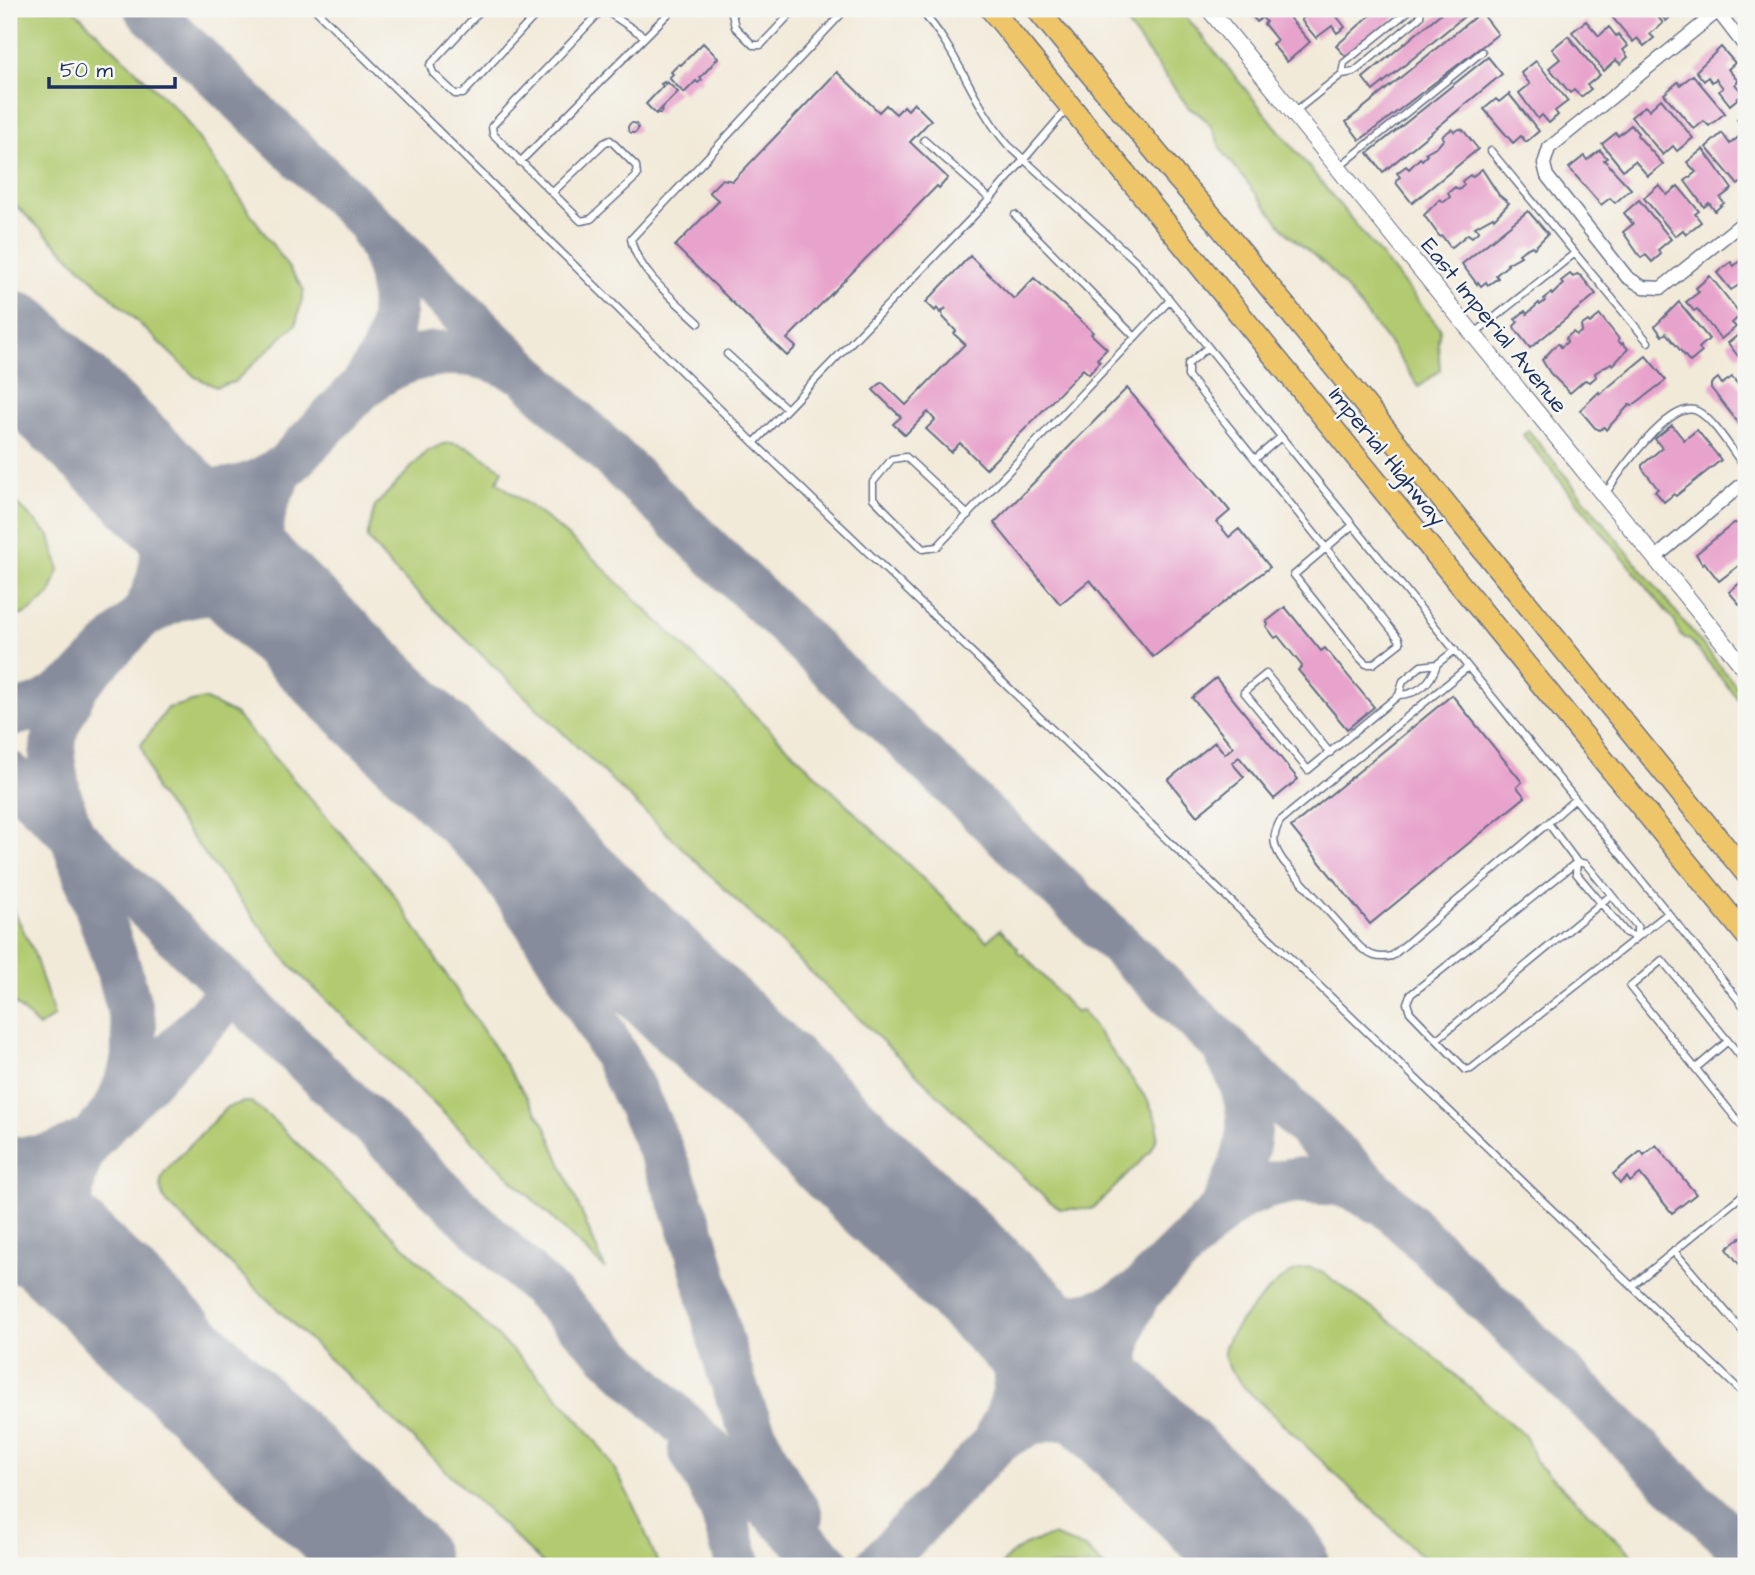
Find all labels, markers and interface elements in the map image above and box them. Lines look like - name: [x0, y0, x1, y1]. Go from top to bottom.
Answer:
- scale bar: [49, 46, 175, 90]
- text: 50 m: [60, 56, 114, 85]
- street label: East Imperial Avenue: [1413, 231, 1575, 420]
- street label: Imperial Highway: [1320, 380, 1454, 534]

